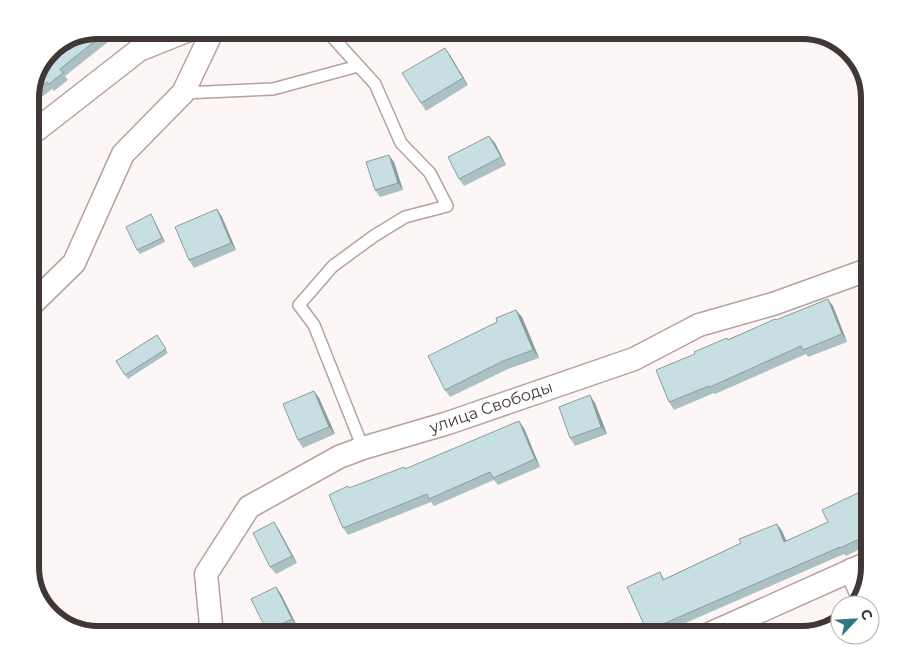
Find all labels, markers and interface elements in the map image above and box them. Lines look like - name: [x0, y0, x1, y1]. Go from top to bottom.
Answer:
- street label: улица Свободы: [426, 377, 555, 437]
- north arrow: [830, 595, 880, 645]
- text: С: [856, 606, 877, 623]

